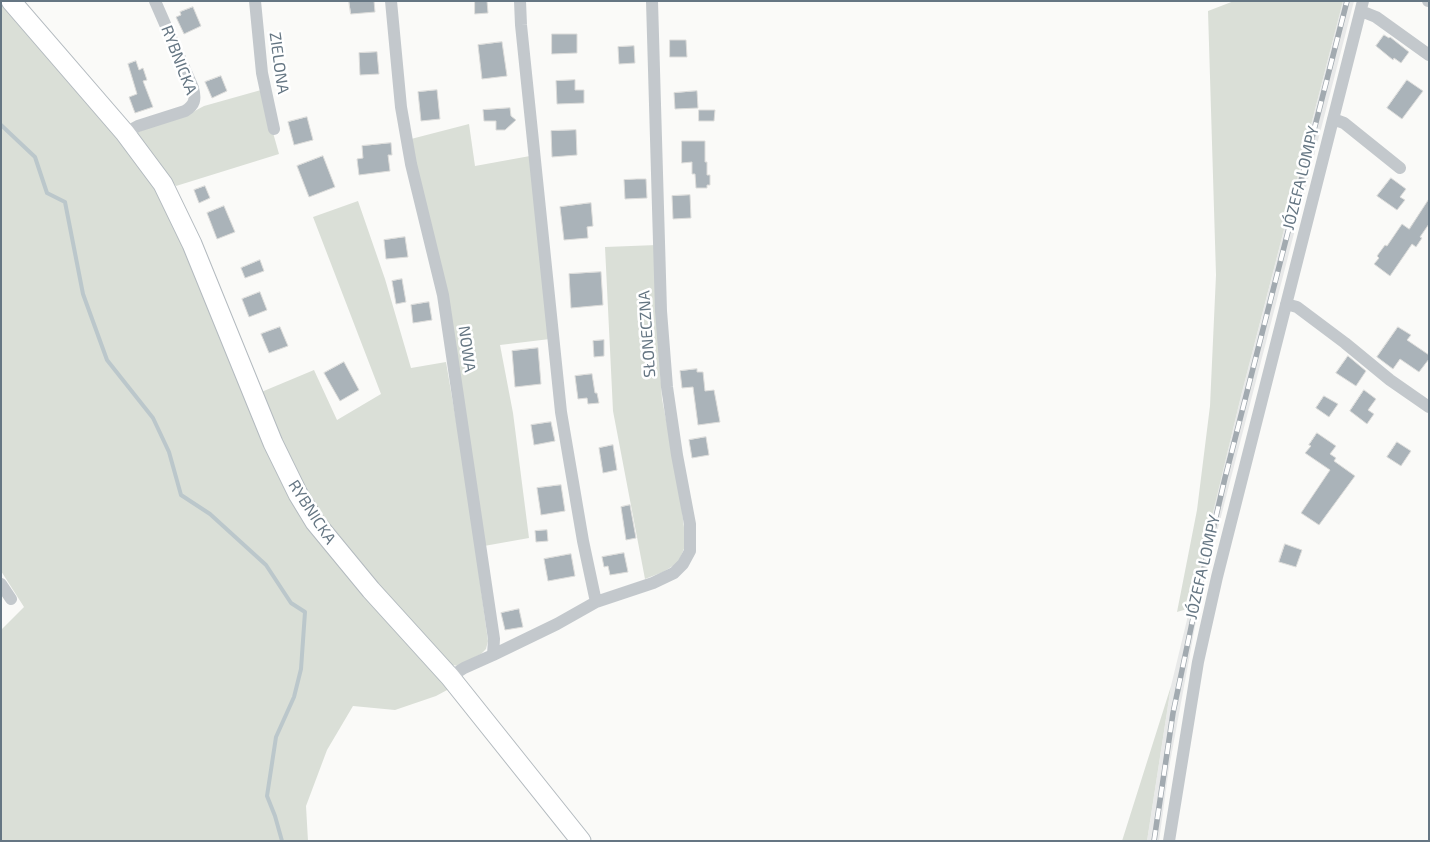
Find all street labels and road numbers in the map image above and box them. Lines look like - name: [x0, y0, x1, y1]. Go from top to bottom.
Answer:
- street label: RYBNICKA: [157, 23, 201, 97]
- street label: ZIELONA: [265, 31, 293, 95]
- street label: JÓZEFA LOMPY: [1279, 124, 1323, 232]
- street label: SŁONECZNA: [634, 290, 660, 378]
- street label: NOWA: [454, 325, 480, 373]
- street label: RYBNICKA: [284, 476, 340, 548]
- street label: JÓZEFA LOMPY: [1182, 513, 1224, 621]

